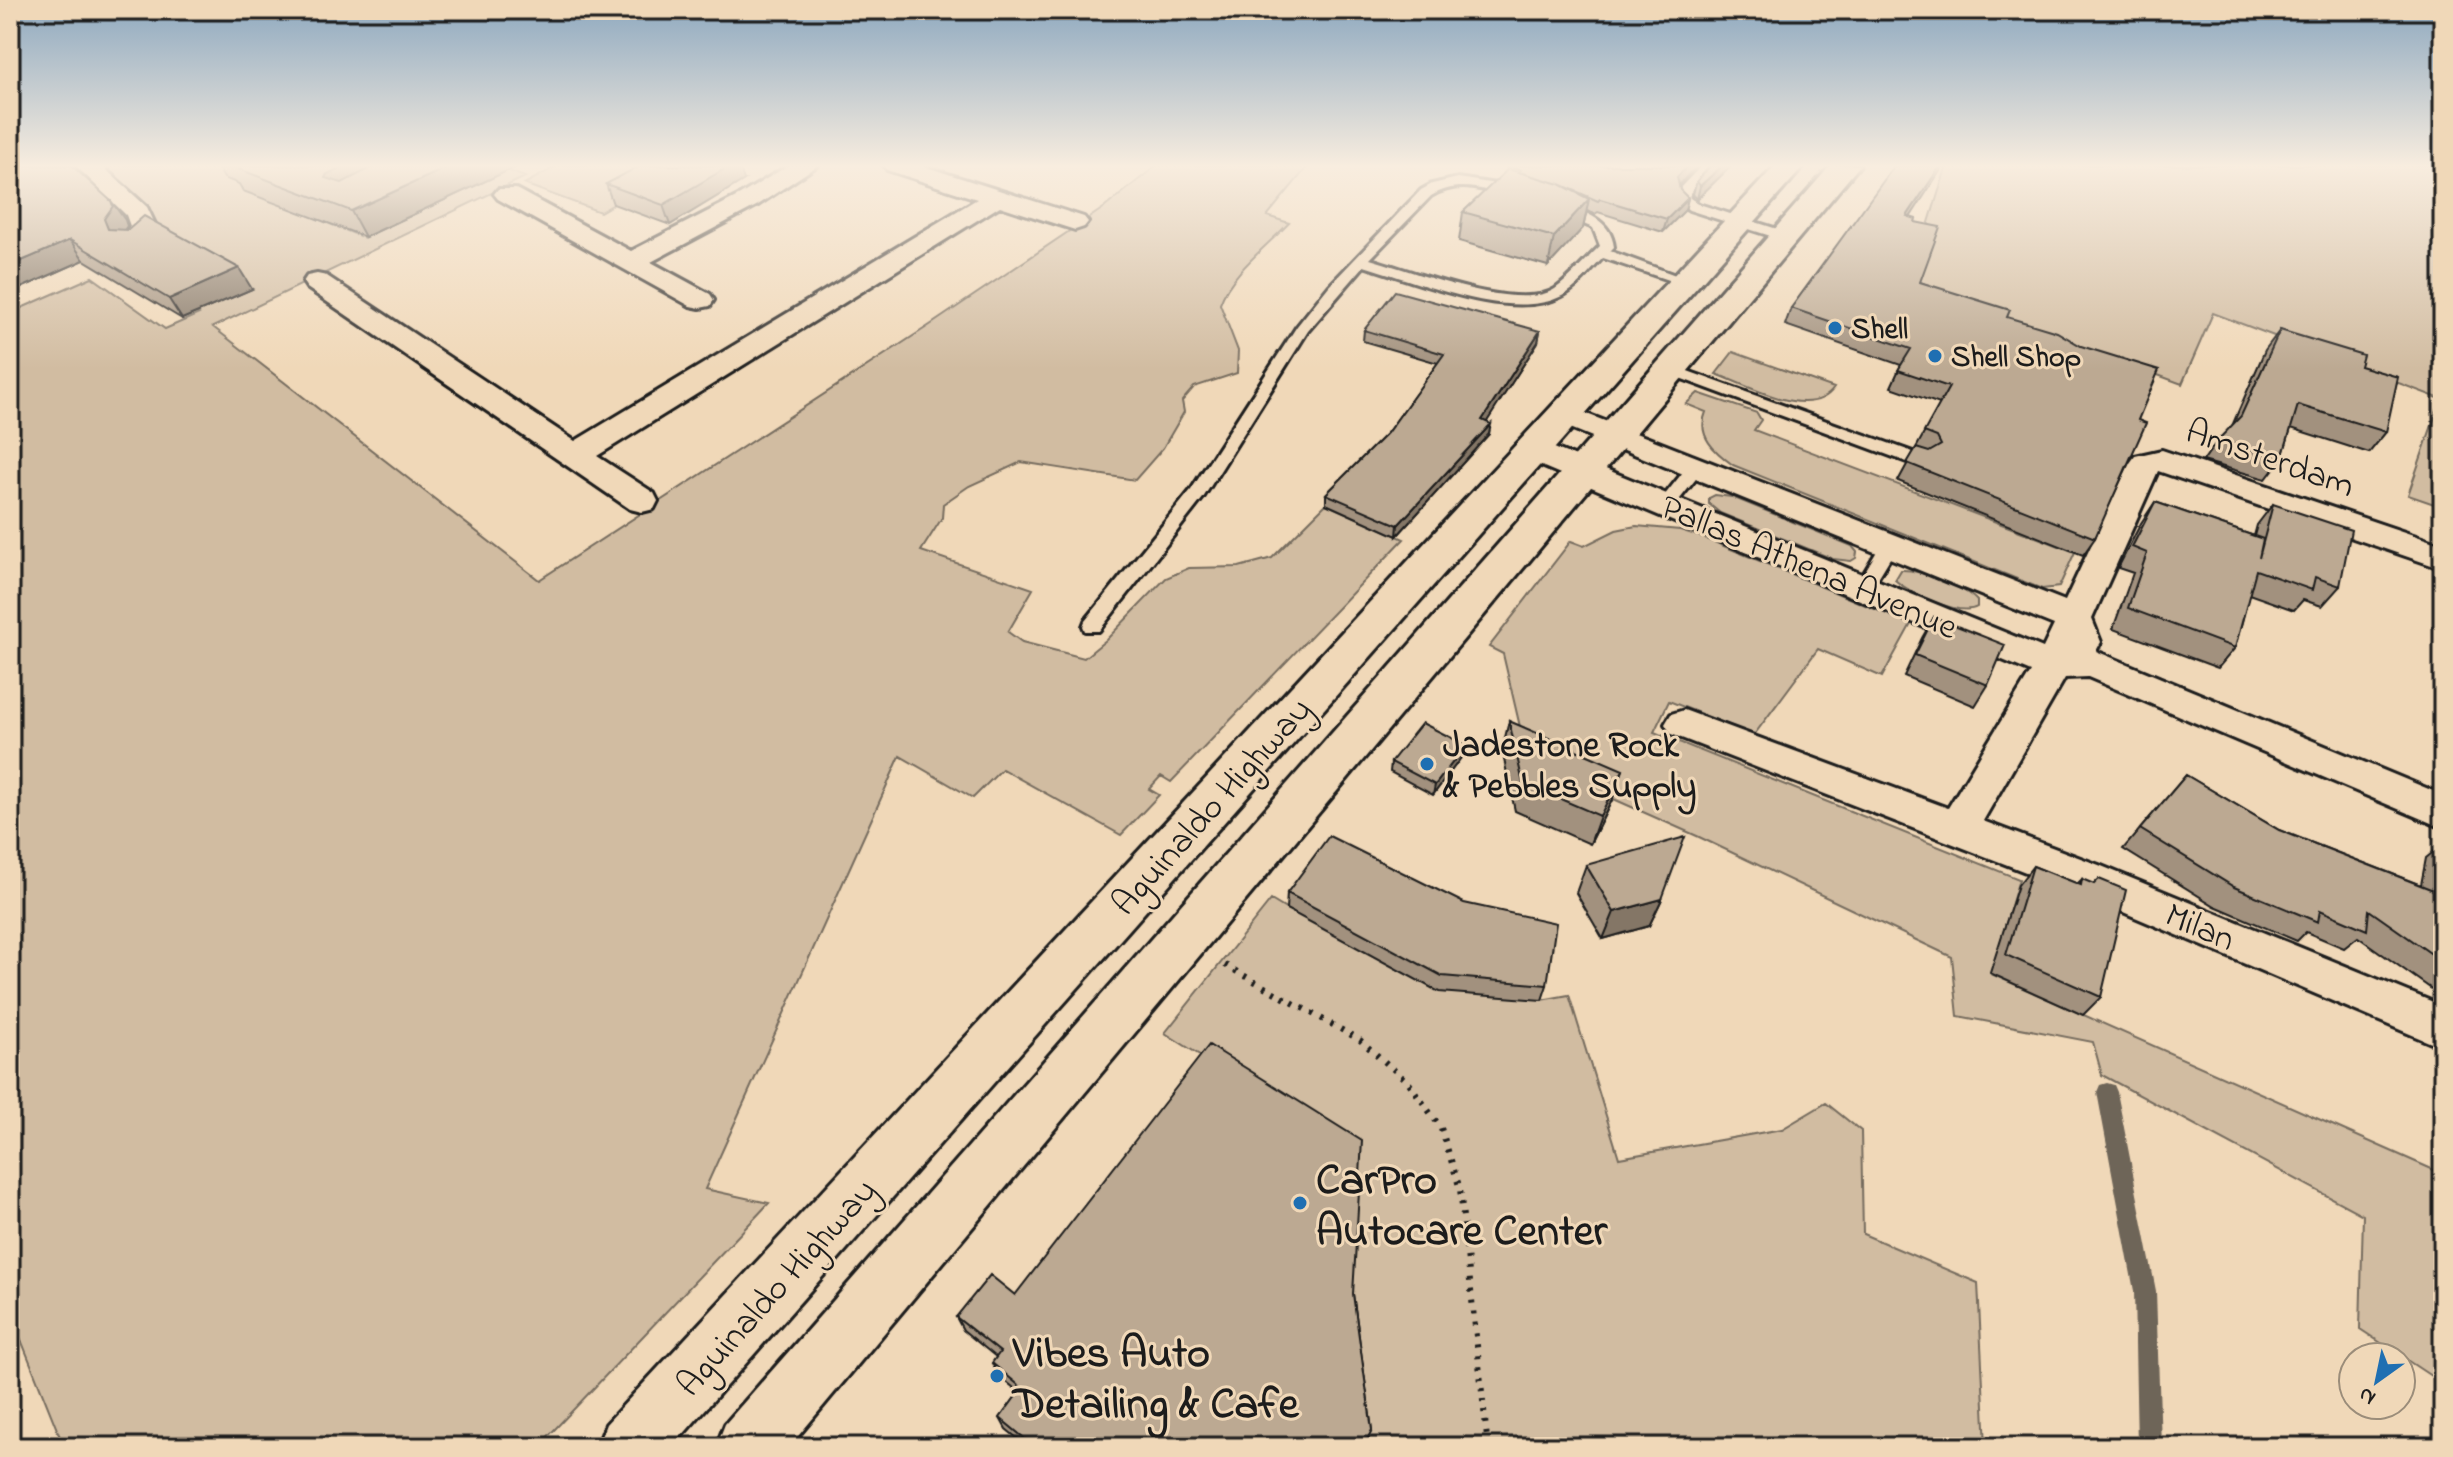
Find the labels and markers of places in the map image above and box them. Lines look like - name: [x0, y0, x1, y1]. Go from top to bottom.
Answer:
- place label: Shell: [1851, 309, 1908, 353]
- marker: Shell: [1826, 319, 1844, 337]
- place label: Shell Shop: [1951, 337, 2081, 381]
- marker: Shell Shop: [1926, 347, 1944, 365]
- place label: Jadestone Rock & Pebbles Supply: [1442, 721, 1696, 815]
- marker: Jadestone Rock & Pebbles Supply: [1418, 755, 1436, 773]
- place label: CarPro Autocare Center: [1316, 1150, 1609, 1265]
- marker: CarPro Autocare Center: [1291, 1194, 1309, 1212]
- place label: Vibes Auto Detailing & Cafe: [1011, 1323, 1300, 1439]
- marker: Vibes Auto Detailing & Cafe: [988, 1367, 1006, 1385]

